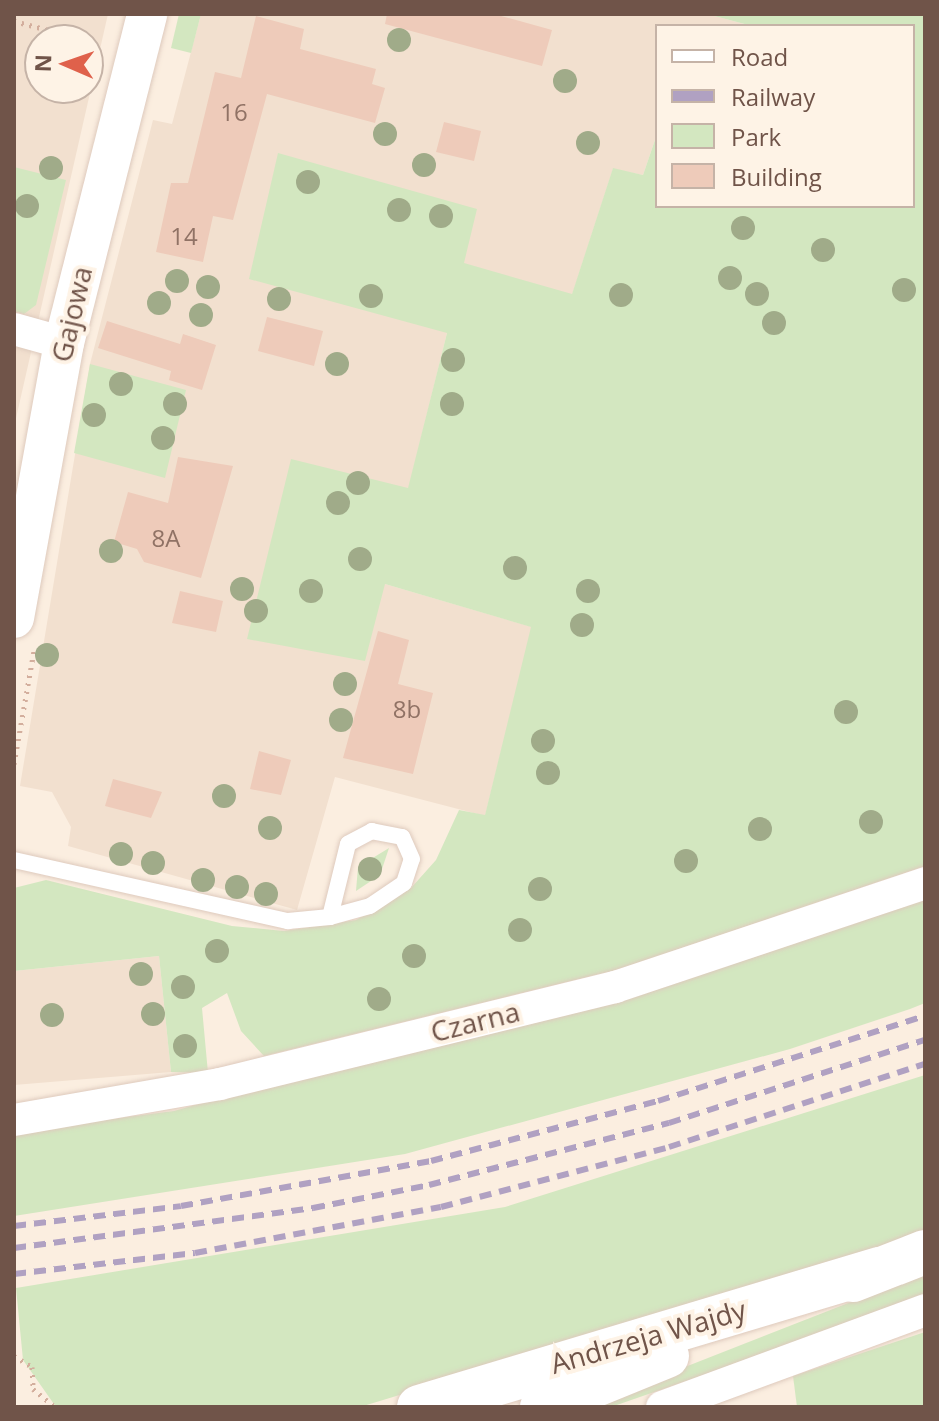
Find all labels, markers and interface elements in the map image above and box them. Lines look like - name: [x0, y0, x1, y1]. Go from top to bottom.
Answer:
- north arrow: [24, 24, 104, 104]
- legend: [655, 24, 915, 208]
- text: Road: [731, 40, 788, 73]
- text: N: [27, 54, 57, 73]
- text: Railway: [731, 80, 815, 113]
- house number: 16: [220, 98, 248, 126]
- text: Park: [731, 120, 781, 153]
- text: Building: [731, 160, 822, 193]
- house number: 14: [170, 222, 198, 250]
- street label: Gajowa: [44, 263, 98, 365]
- house number: 8A: [152, 524, 180, 552]
- house number: 8b: [393, 695, 421, 723]
- street label: Czarna: [427, 994, 523, 1048]
- street label: Andrzeja Wajdy: [546, 1292, 750, 1380]

